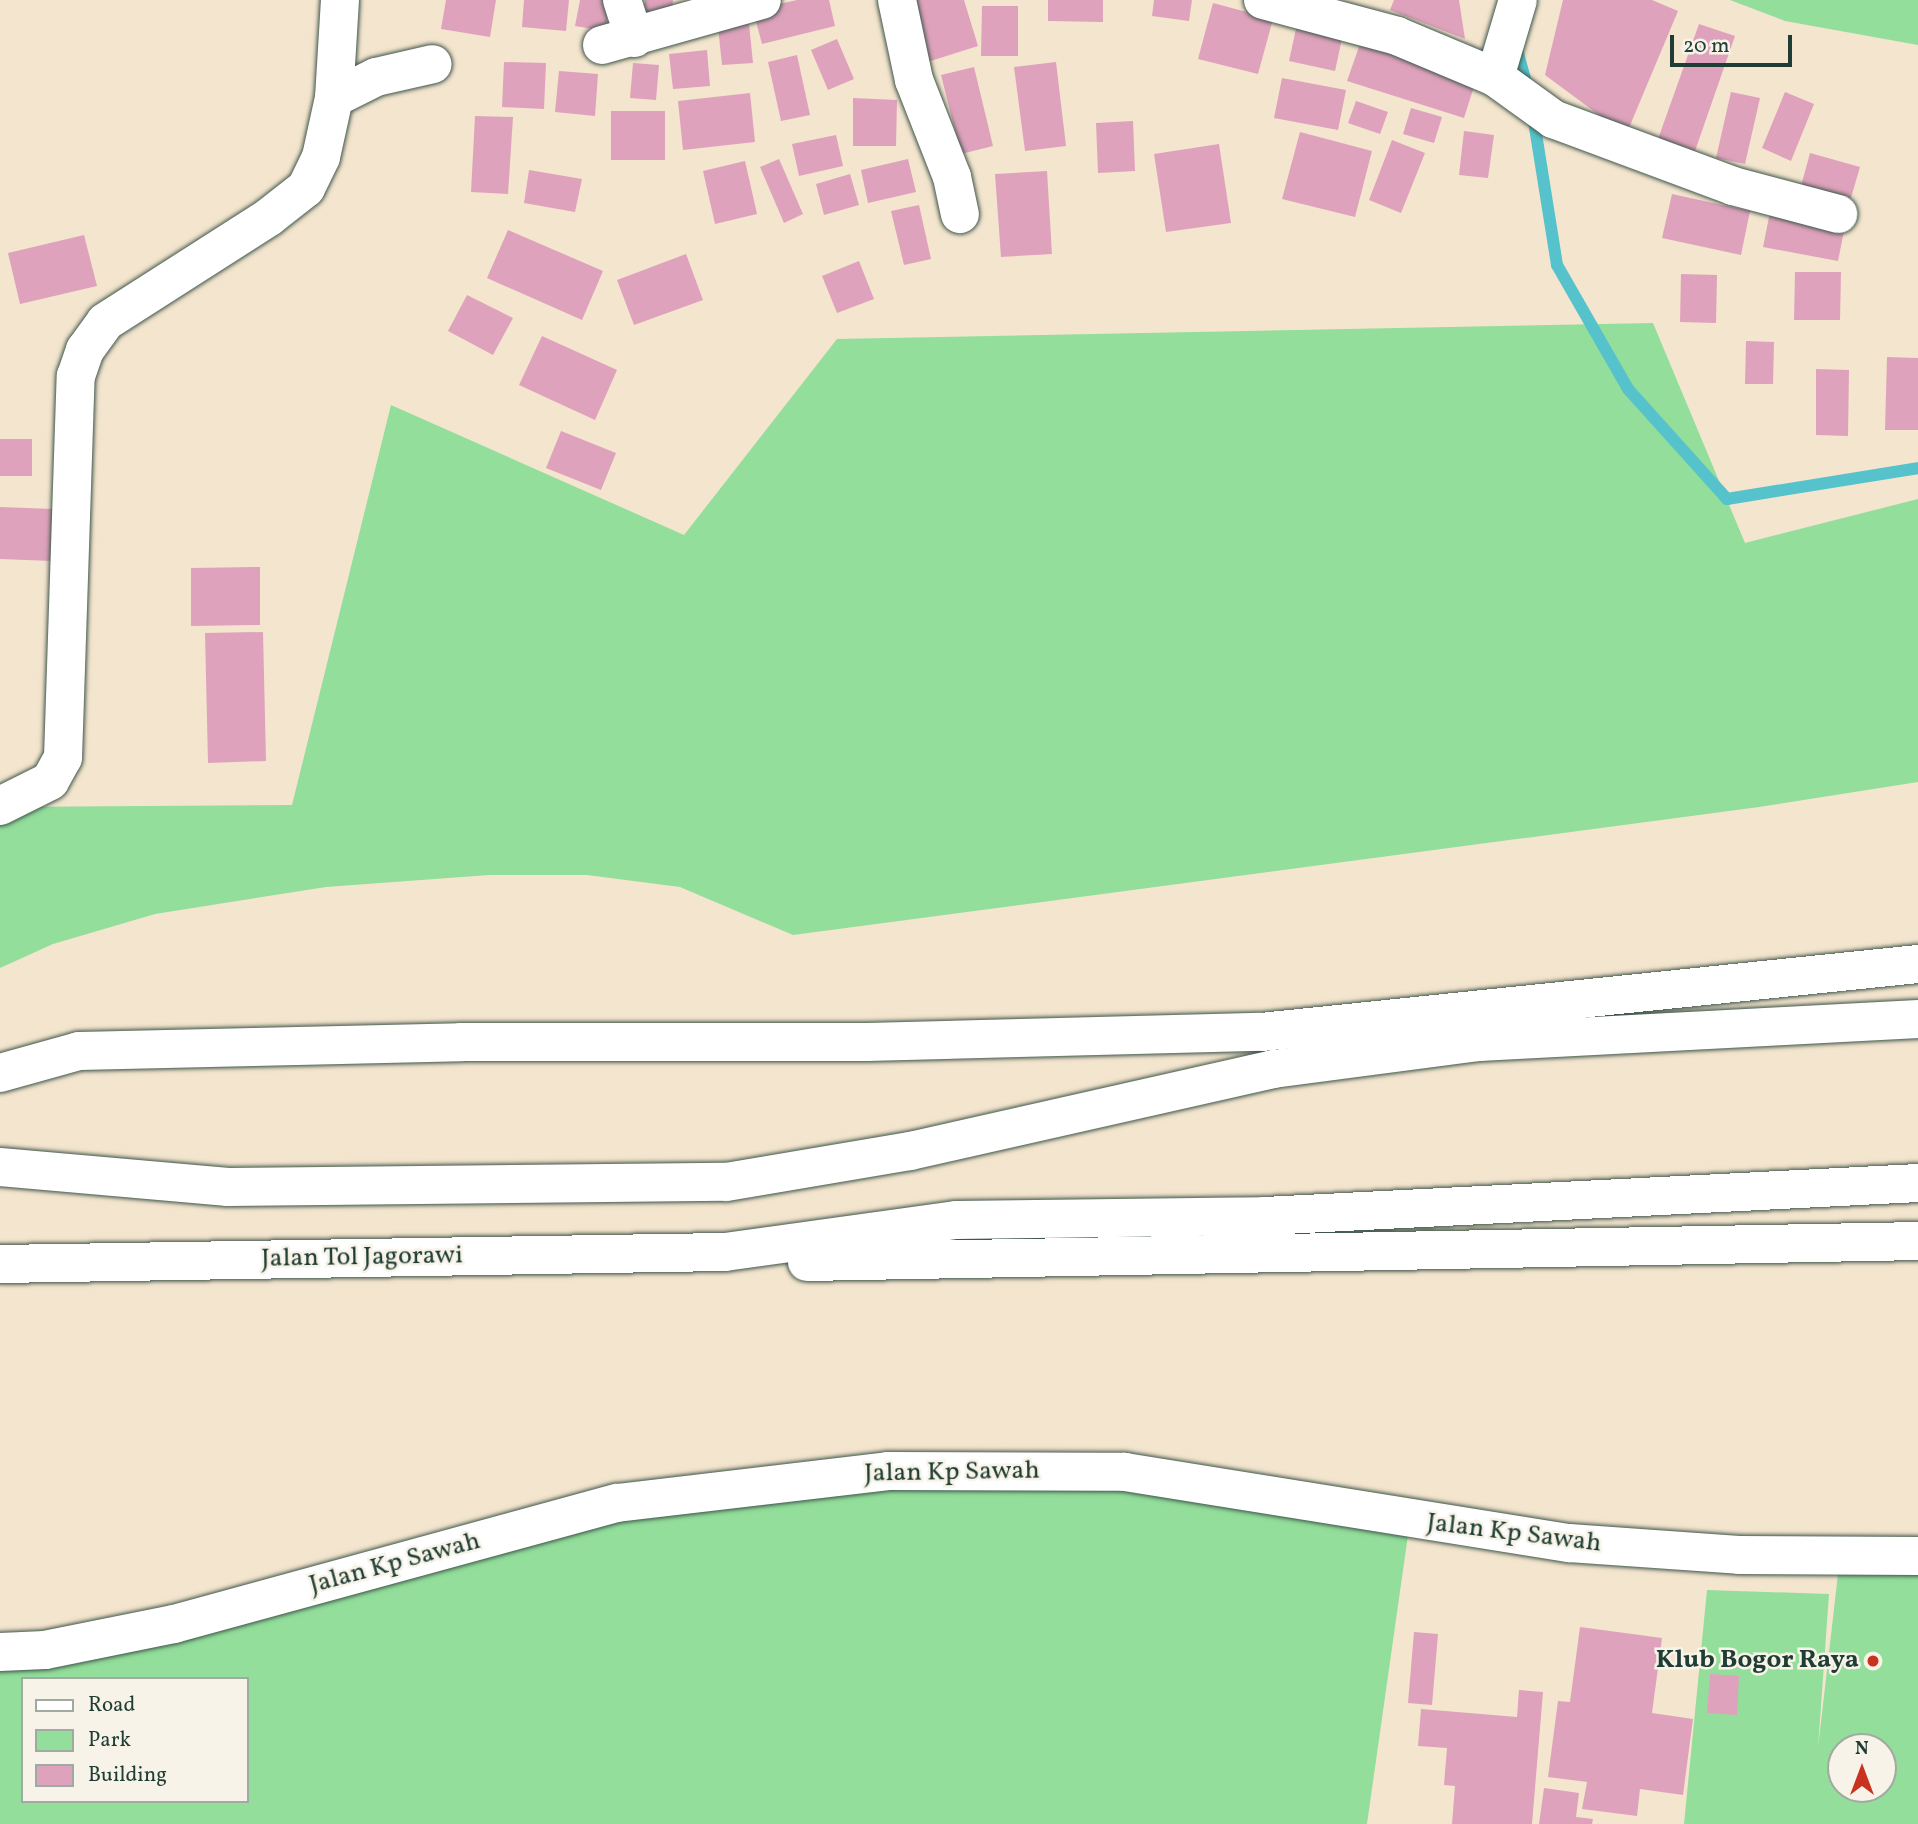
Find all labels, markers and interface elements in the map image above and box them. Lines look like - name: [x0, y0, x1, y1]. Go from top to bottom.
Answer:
- scale bar: [1673, 21, 1796, 65]
- text: 20 m: [1683, 32, 1729, 61]
- street label: Jalan Tol Jagorawi: [260, 1241, 464, 1275]
- street label: Jalan Kp Sawah: [864, 1456, 1040, 1490]
- street label: Jalan Kp Sawah: [1425, 1508, 1603, 1560]
- street label: Jalan Kp Sawah: [306, 1526, 484, 1602]
- place label: Klub Bogor Raya: [1656, 1645, 1859, 1677]
- marker: Klub Bogor Raya: [1865, 1653, 1881, 1669]
- legend: [21, 1677, 248, 1803]
- text: Road: [88, 1691, 135, 1720]
- text: Park: [88, 1726, 131, 1755]
- north arrow: [1827, 1733, 1897, 1803]
- text: N: [1855, 1736, 1869, 1762]
- text: Building: [88, 1761, 167, 1790]

